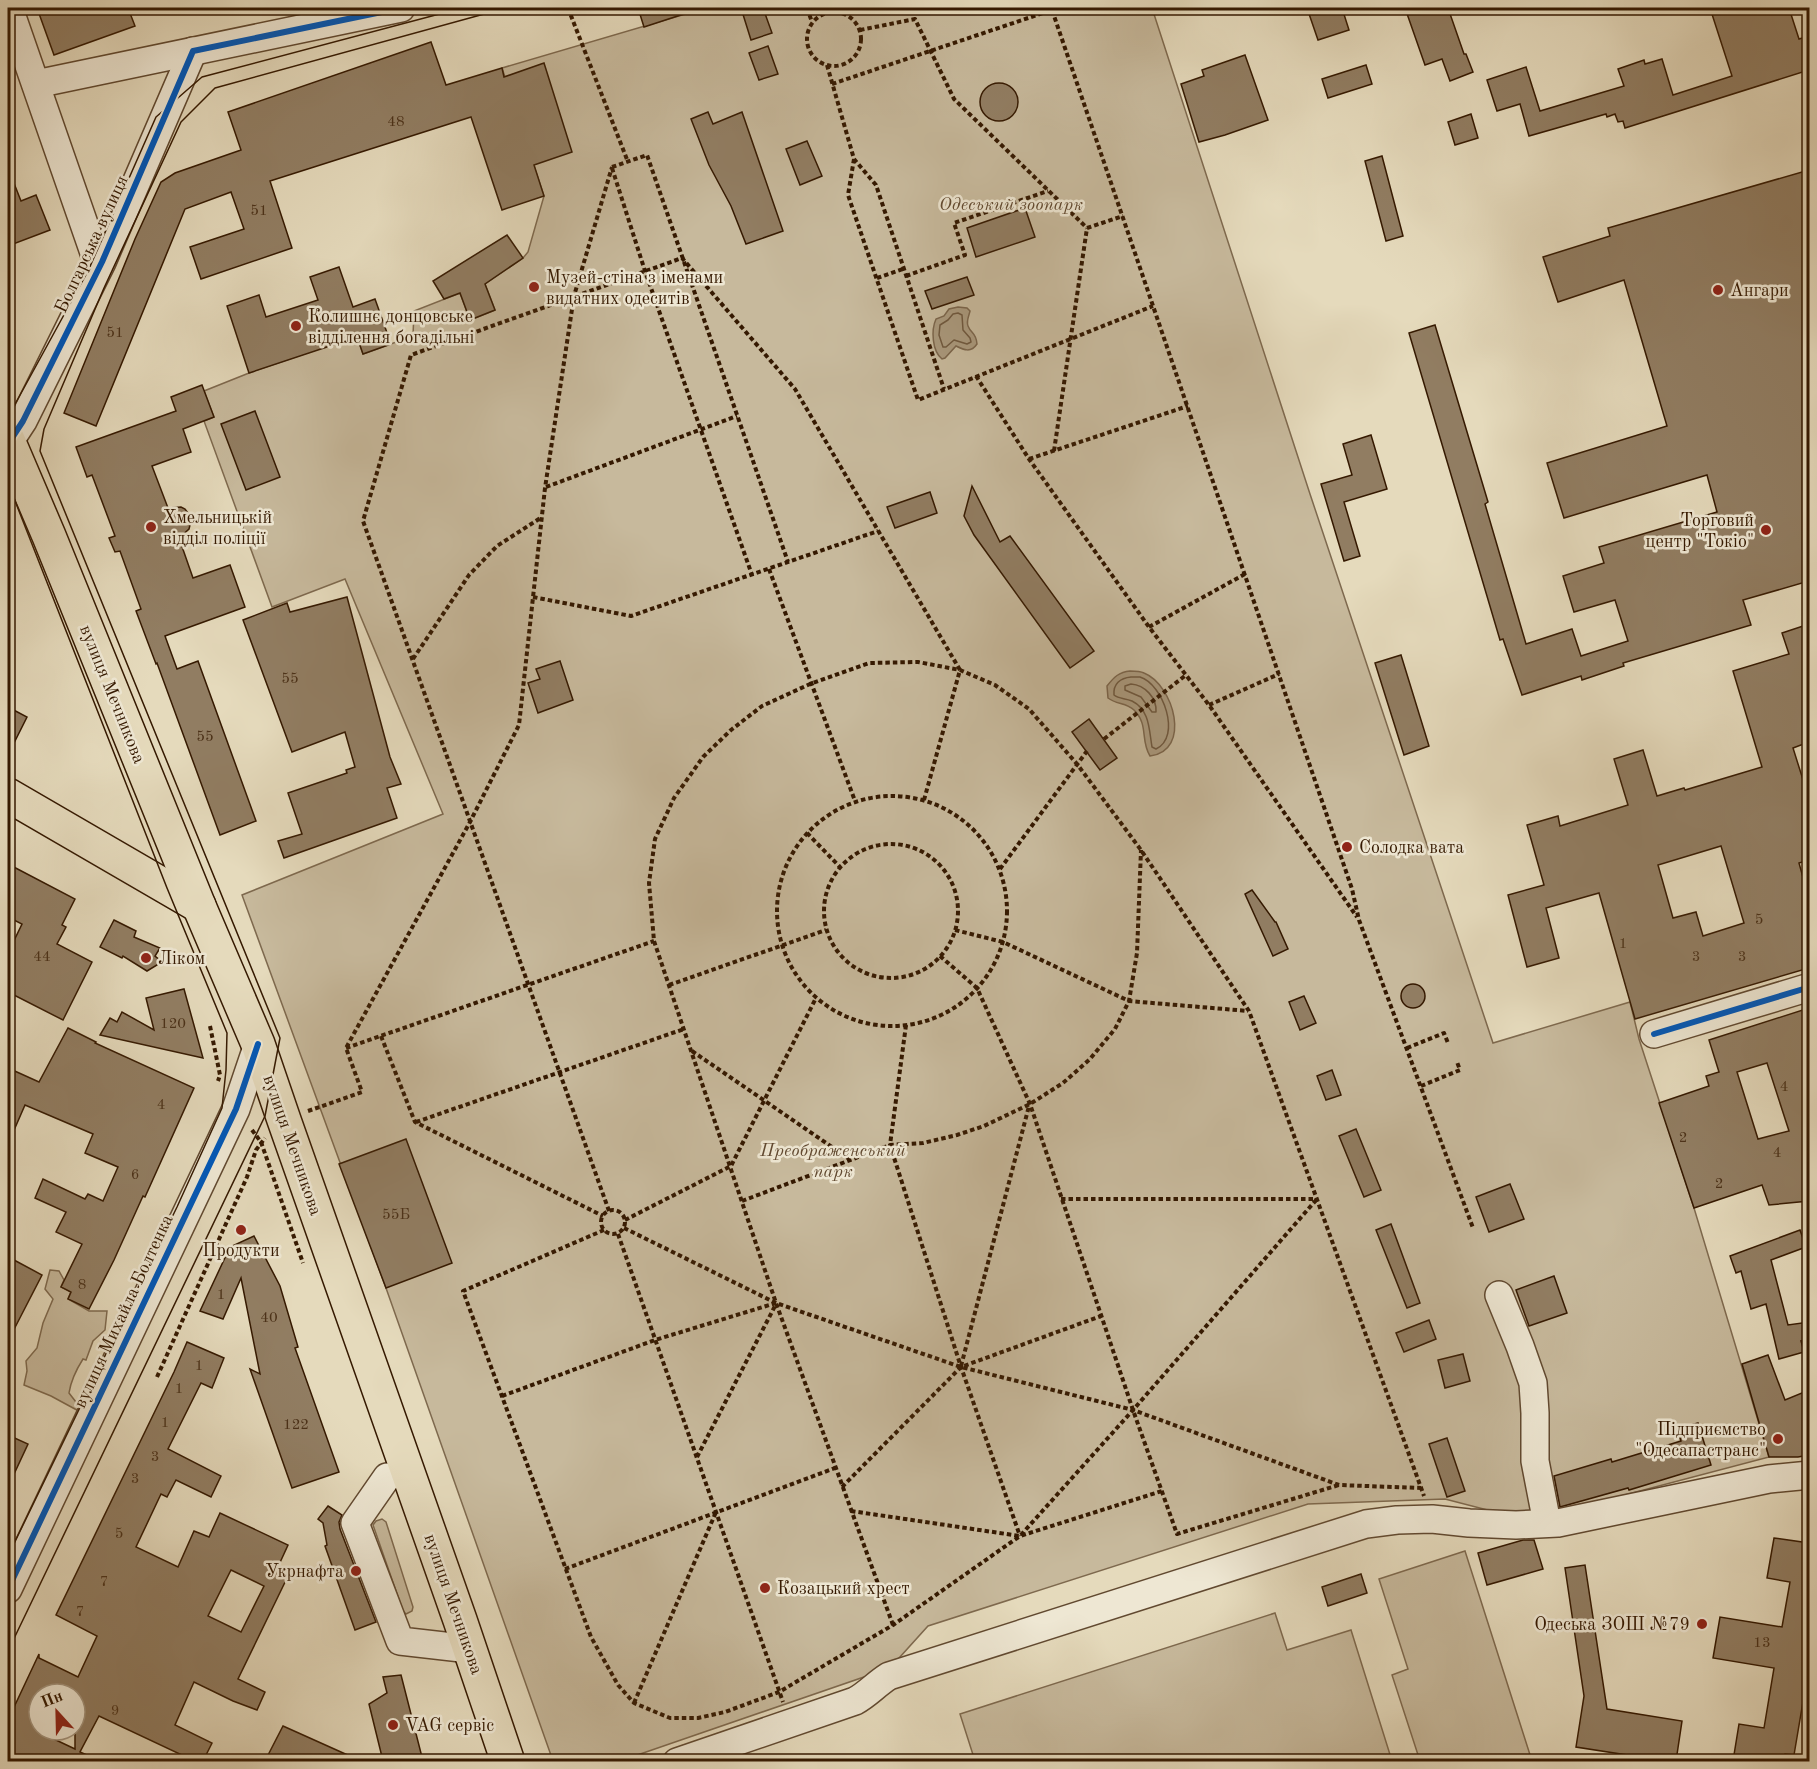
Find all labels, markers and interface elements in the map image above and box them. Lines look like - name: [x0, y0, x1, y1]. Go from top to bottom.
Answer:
- house number: 48: [387, 115, 405, 130]
- street label: Болгарська вулиця: [52, 173, 132, 316]
- park label: Одеський зоопарк: [939, 196, 1083, 214]
- house number: 51: [250, 204, 268, 219]
- place label: Музей-стіна з іменами видатних одеситів: [546, 269, 723, 308]
- marker: Музей-стіна з іменами видатних одеситів: [527, 280, 541, 294]
- place label: Ангари: [1730, 282, 1789, 300]
- marker: Ангари: [1711, 283, 1725, 297]
- place label: Колишнє донцовське відділення богадільні: [308, 308, 475, 347]
- marker: Колишнє донцовське відділення богадільні: [289, 319, 303, 333]
- house number: 51: [106, 326, 124, 341]
- place label: Хмельницькій відділ поліції: [163, 509, 272, 548]
- place label: Торговий центр "Токіо": [1646, 512, 1754, 551]
- marker: Хмельницькій відділ поліції: [144, 520, 158, 534]
- marker: Торговий центр "Токіо": [1759, 523, 1773, 537]
- street label: вулиця Мечникова: [76, 623, 148, 766]
- house number: 55: [281, 672, 299, 687]
- house number: 55: [196, 730, 214, 745]
- place label: Солодка вата: [1359, 839, 1464, 857]
- marker: Солодка вата: [1340, 840, 1354, 854]
- house number: 5: [1755, 913, 1763, 928]
- house number: 1: [1619, 937, 1627, 952]
- house number: 44: [33, 950, 51, 965]
- place label: Ліком: [158, 950, 205, 968]
- house number: 3: [1692, 950, 1700, 965]
- house number: 3: [1738, 950, 1746, 965]
- marker: Ліком: [139, 951, 153, 965]
- house number: 120: [160, 1017, 186, 1032]
- street label: вулиця Мечникова: [260, 1073, 325, 1218]
- house number: 4: [1780, 1080, 1788, 1095]
- house number: 4: [157, 1098, 165, 1113]
- house number: 2: [1679, 1131, 1687, 1146]
- park label: Преображенський парк: [759, 1142, 906, 1181]
- house number: 4: [1773, 1146, 1781, 1161]
- house number: 6: [131, 1168, 139, 1183]
- house number: 2: [1715, 1177, 1723, 1192]
- house number: 55Б: [382, 1208, 410, 1223]
- street label: вулиця Михайла Болтенка: [71, 1212, 177, 1411]
- marker: Продукти: [234, 1223, 248, 1237]
- place label: Продукти: [202, 1242, 280, 1260]
- house number: 8: [78, 1278, 86, 1293]
- house number: 1: [217, 1288, 225, 1303]
- house number: 40: [260, 1311, 278, 1326]
- house number: 1: [195, 1359, 203, 1374]
- house number: 1: [175, 1382, 183, 1397]
- house number: 1: [161, 1416, 169, 1431]
- house number: 122: [283, 1418, 309, 1433]
- place label: Підприємство "Одесапастранс": [1635, 1421, 1766, 1460]
- marker: Підприємство "Одесапастранс": [1771, 1432, 1785, 1446]
- house number: 3: [151, 1450, 159, 1465]
- house number: 3: [131, 1472, 139, 1487]
- house number: 5: [115, 1527, 123, 1542]
- street label: вулиця Мечникова: [421, 1532, 486, 1677]
- place label: Укрнафта: [265, 1563, 344, 1582]
- marker: Укрнафта: [349, 1564, 363, 1578]
- house number: 7: [100, 1575, 108, 1590]
- place label: Козацький хрест: [777, 1580, 910, 1598]
- marker: Козацький хрест: [758, 1581, 772, 1595]
- house number: 7: [76, 1605, 84, 1620]
- place label: Одеська ЗОШ №79: [1534, 1616, 1690, 1634]
- marker: Одеська ЗОШ №79: [1695, 1617, 1709, 1631]
- house number: 13: [1753, 1636, 1771, 1651]
- north arrow: [27, 1682, 87, 1742]
- text: Пн: [39, 1688, 65, 1711]
- house number: 9: [111, 1704, 119, 1719]
- place label: VAG сервіс: [405, 1717, 494, 1735]
- marker: VAG сервіс: [386, 1718, 400, 1732]

